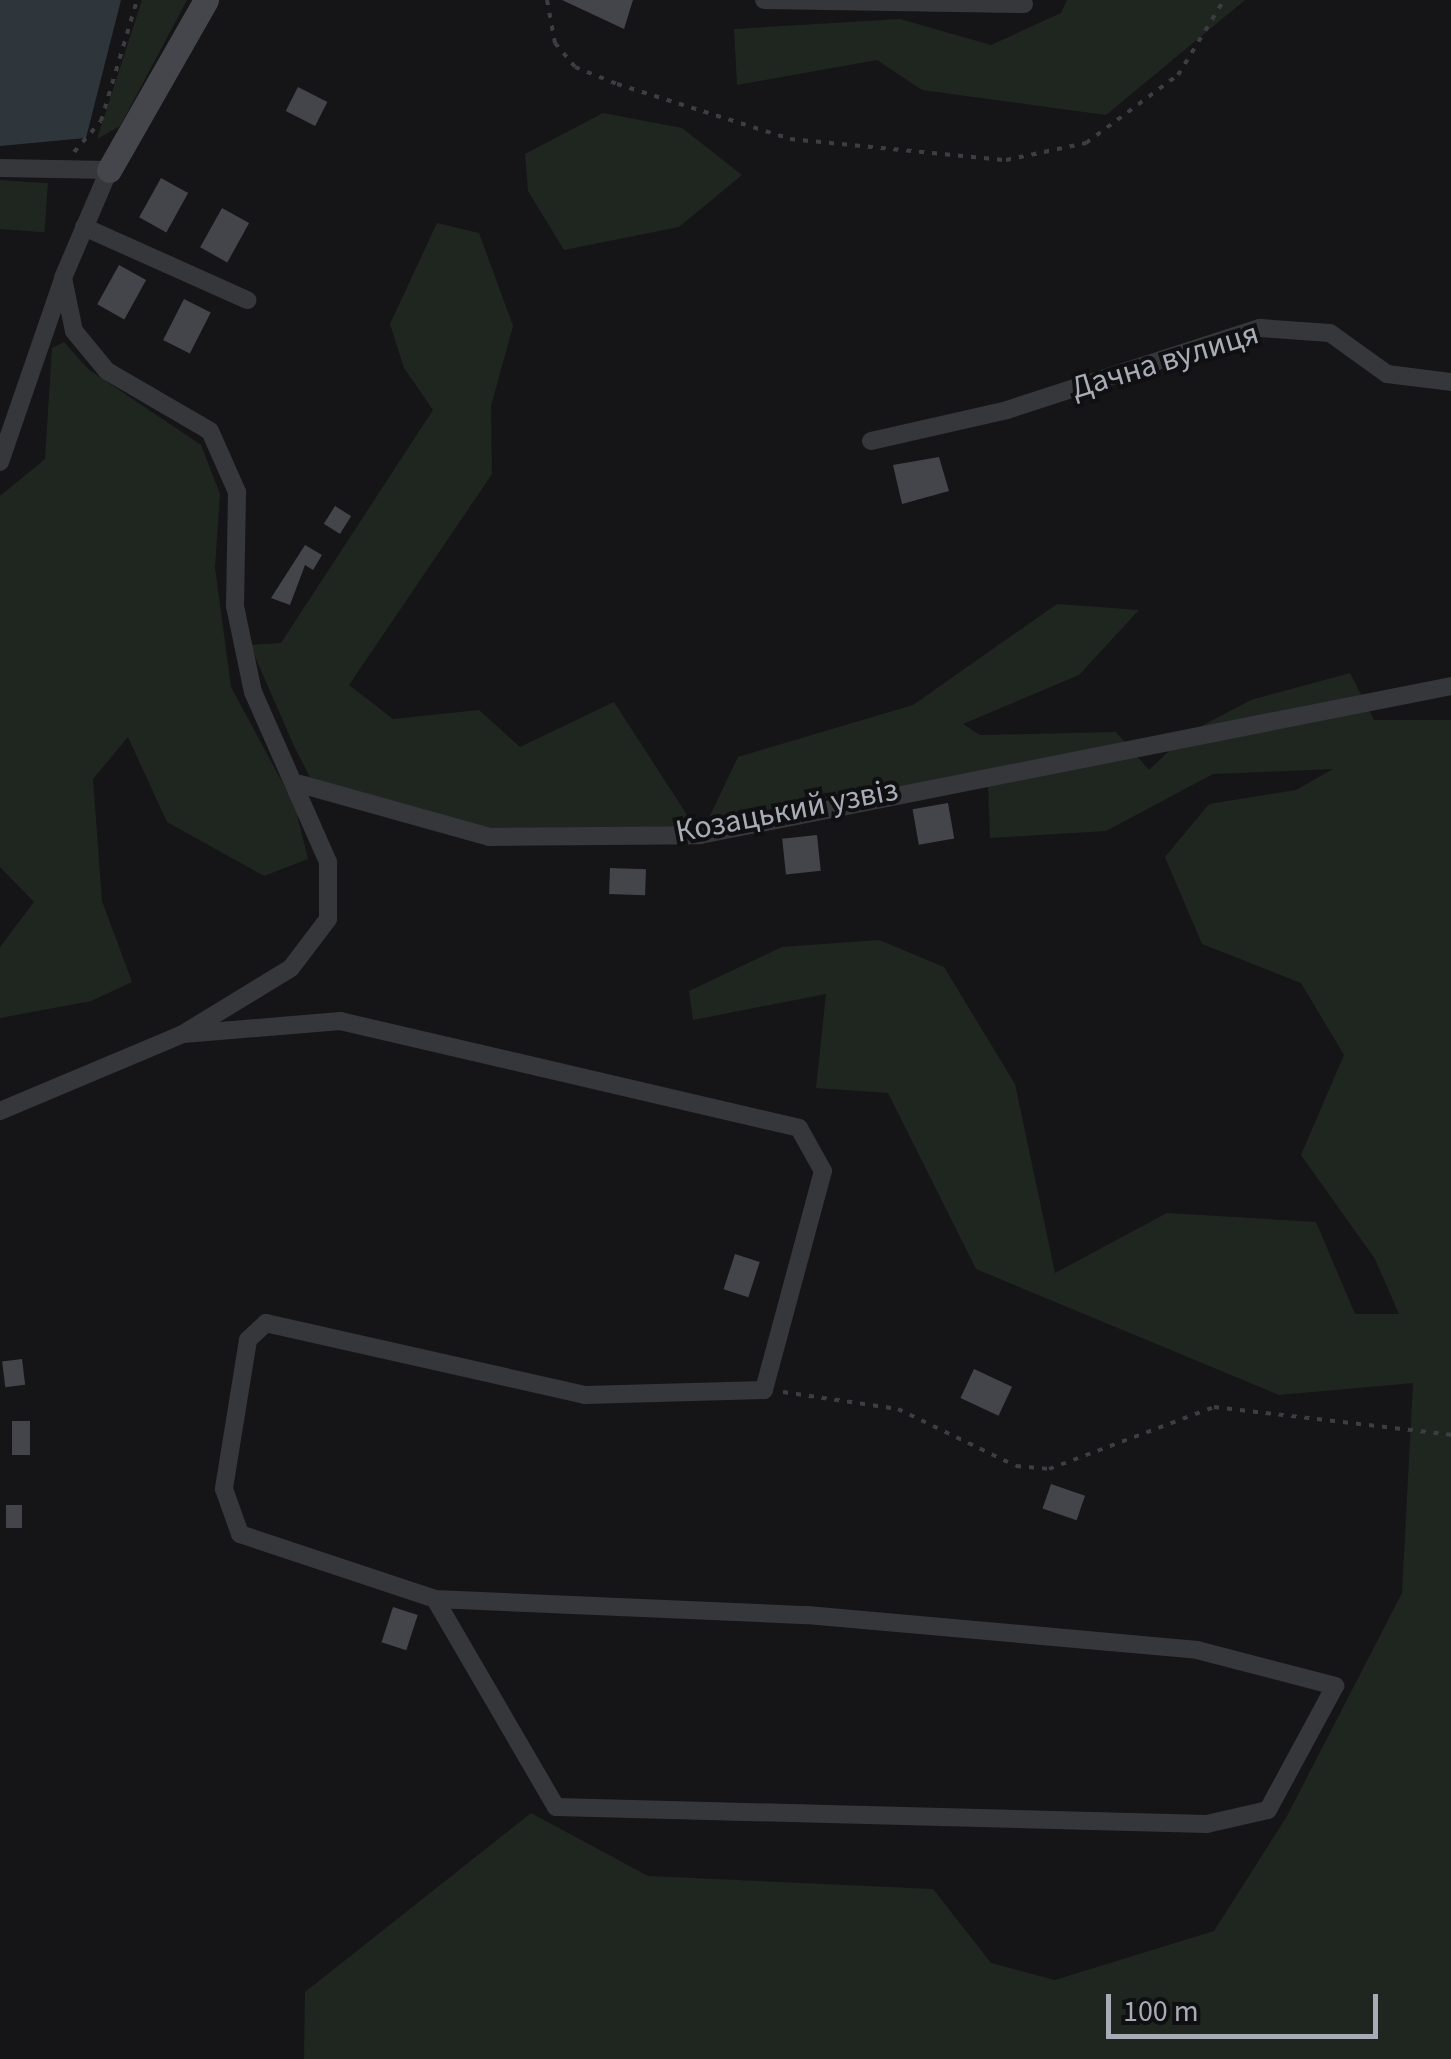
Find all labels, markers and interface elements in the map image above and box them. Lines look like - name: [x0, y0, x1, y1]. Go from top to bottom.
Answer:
- street label: Дачна вулиця: [1067, 314, 1263, 408]
- street label: Козацький узвіз: [673, 771, 901, 851]
- scale bar: [1111, 1974, 1384, 2036]
- text: 100 m: [1123, 1990, 1199, 2033]

